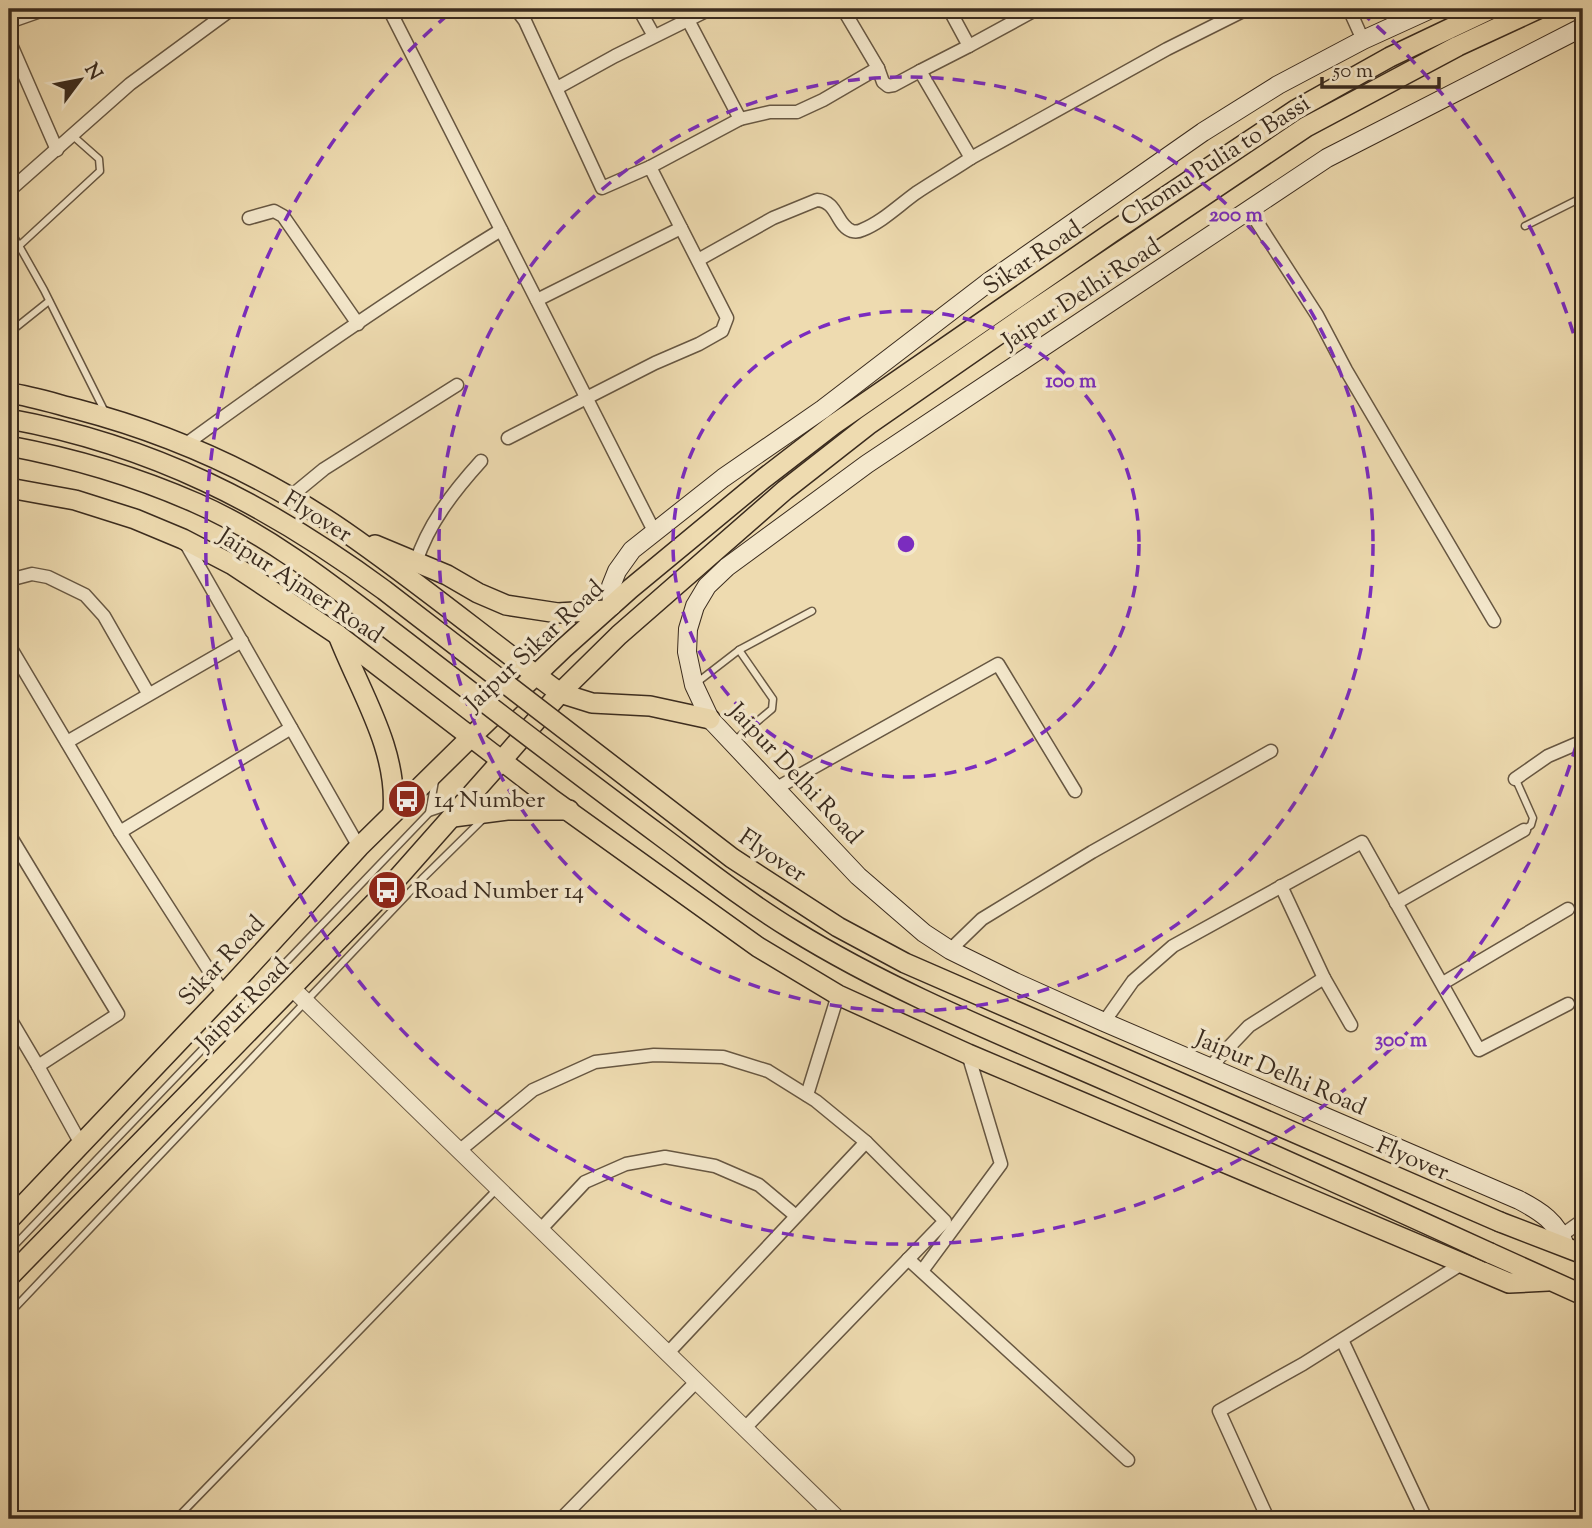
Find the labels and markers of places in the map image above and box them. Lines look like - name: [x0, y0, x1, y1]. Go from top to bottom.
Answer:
- centre of rings: [894, 532, 918, 556]
- bus stop icon: 14 Number: [386, 778, 428, 820]
- place label: 14 Number: [434, 784, 545, 818]
- bus stop icon: Road Number 14: [366, 869, 408, 911]
- place label: Road Number 14: [414, 875, 584, 909]

